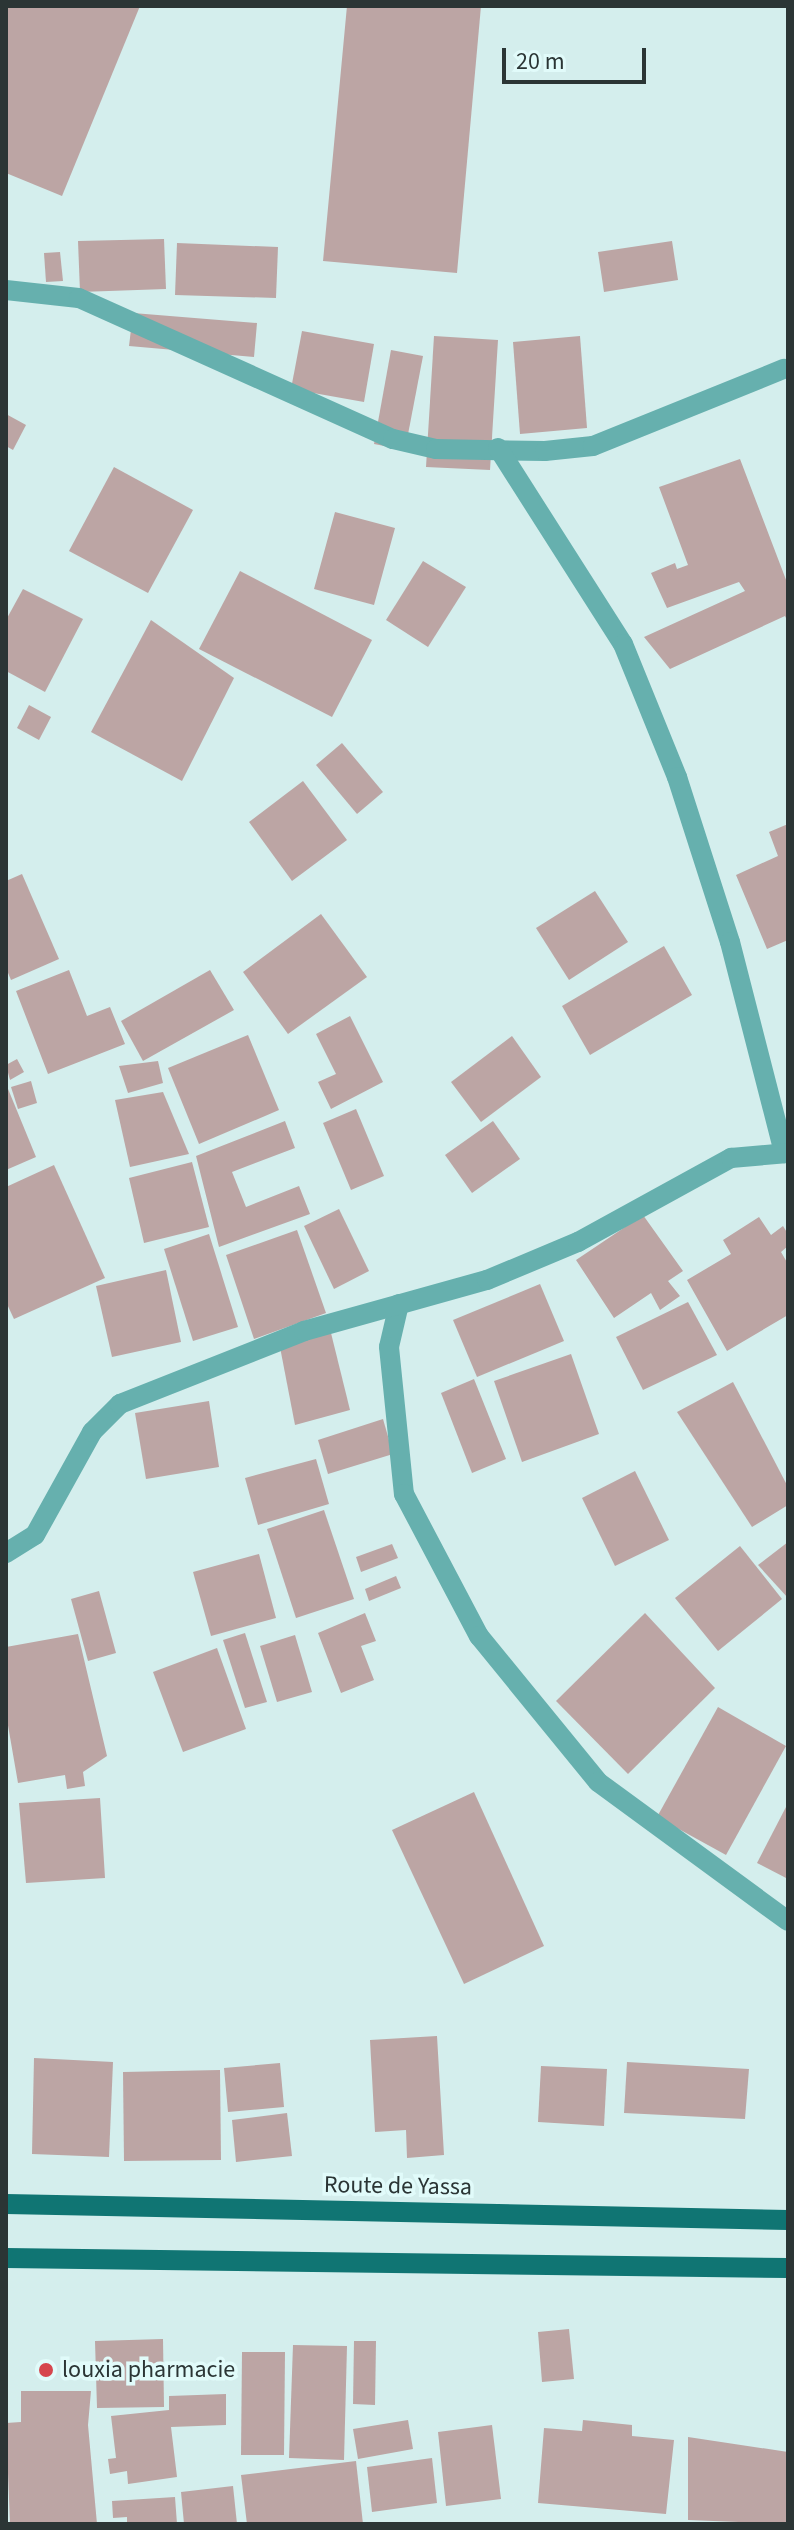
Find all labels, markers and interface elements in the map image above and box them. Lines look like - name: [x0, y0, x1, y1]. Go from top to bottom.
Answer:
- scale bar: [506, 32, 650, 82]
- text: 20 m: [516, 44, 565, 79]
- street label: Route de Yassa: [324, 2170, 472, 2202]
- place label: louxia pharmacie: [62, 2356, 235, 2384]
- marker: louxia pharmacie: [37, 2361, 55, 2379]

